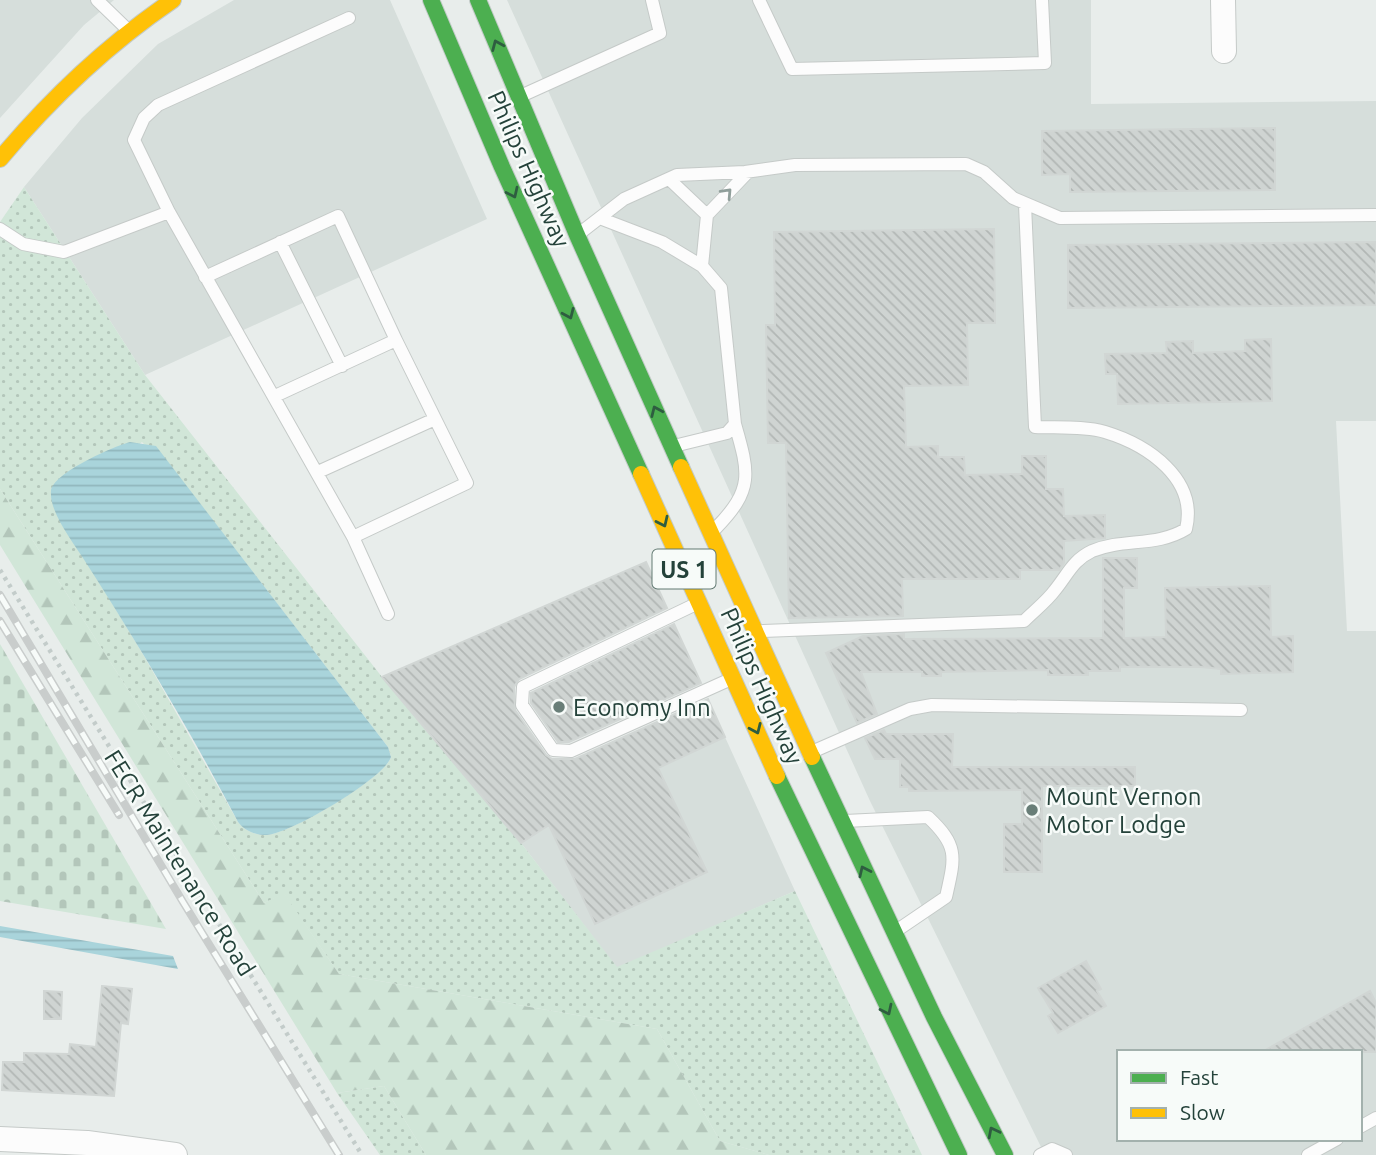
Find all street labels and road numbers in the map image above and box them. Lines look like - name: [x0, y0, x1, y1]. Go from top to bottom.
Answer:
- street label: Philips Highway: [482, 87, 576, 252]
- road number: US 1: [652, 550, 716, 589]
- street label: Philips Highway: [715, 604, 809, 769]
- street label: FECR Maintenance Road: [99, 745, 261, 981]

